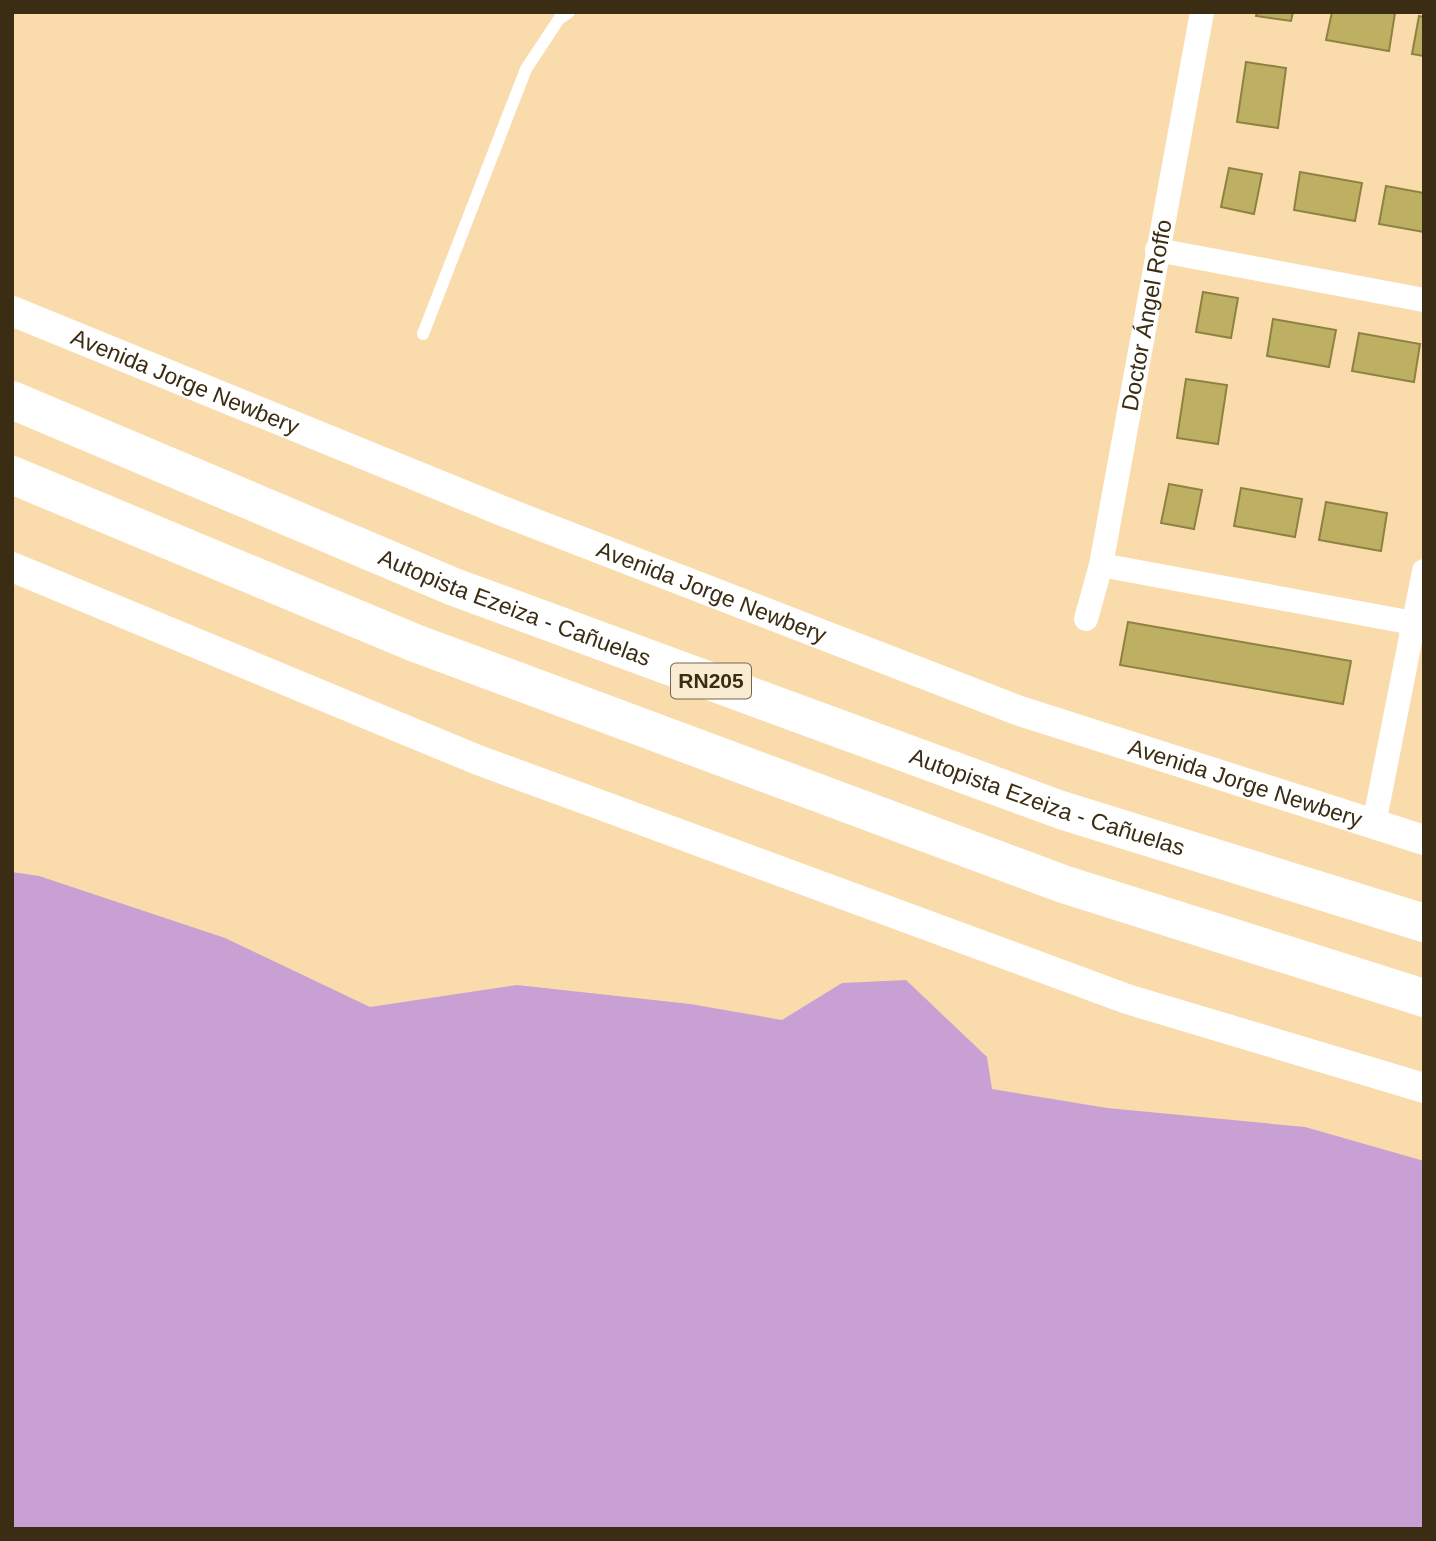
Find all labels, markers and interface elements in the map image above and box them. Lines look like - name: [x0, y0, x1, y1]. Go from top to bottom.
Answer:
- street label: Doctor Ángel Roffo: [1116, 217, 1177, 413]
- street label: Avenida Jorge Newbery: [67, 324, 303, 440]
- street label: Avenida Jorge Newbery: [593, 536, 831, 648]
- street label: Autopista Ezeiza - Cañuelas: [375, 544, 654, 671]
- road number: RN205: [671, 664, 751, 698]
- street label: Avenida Jorge Newbery: [1125, 733, 1366, 833]
- street label: Autopista Ezeiza - Cañuelas: [906, 743, 1188, 861]

